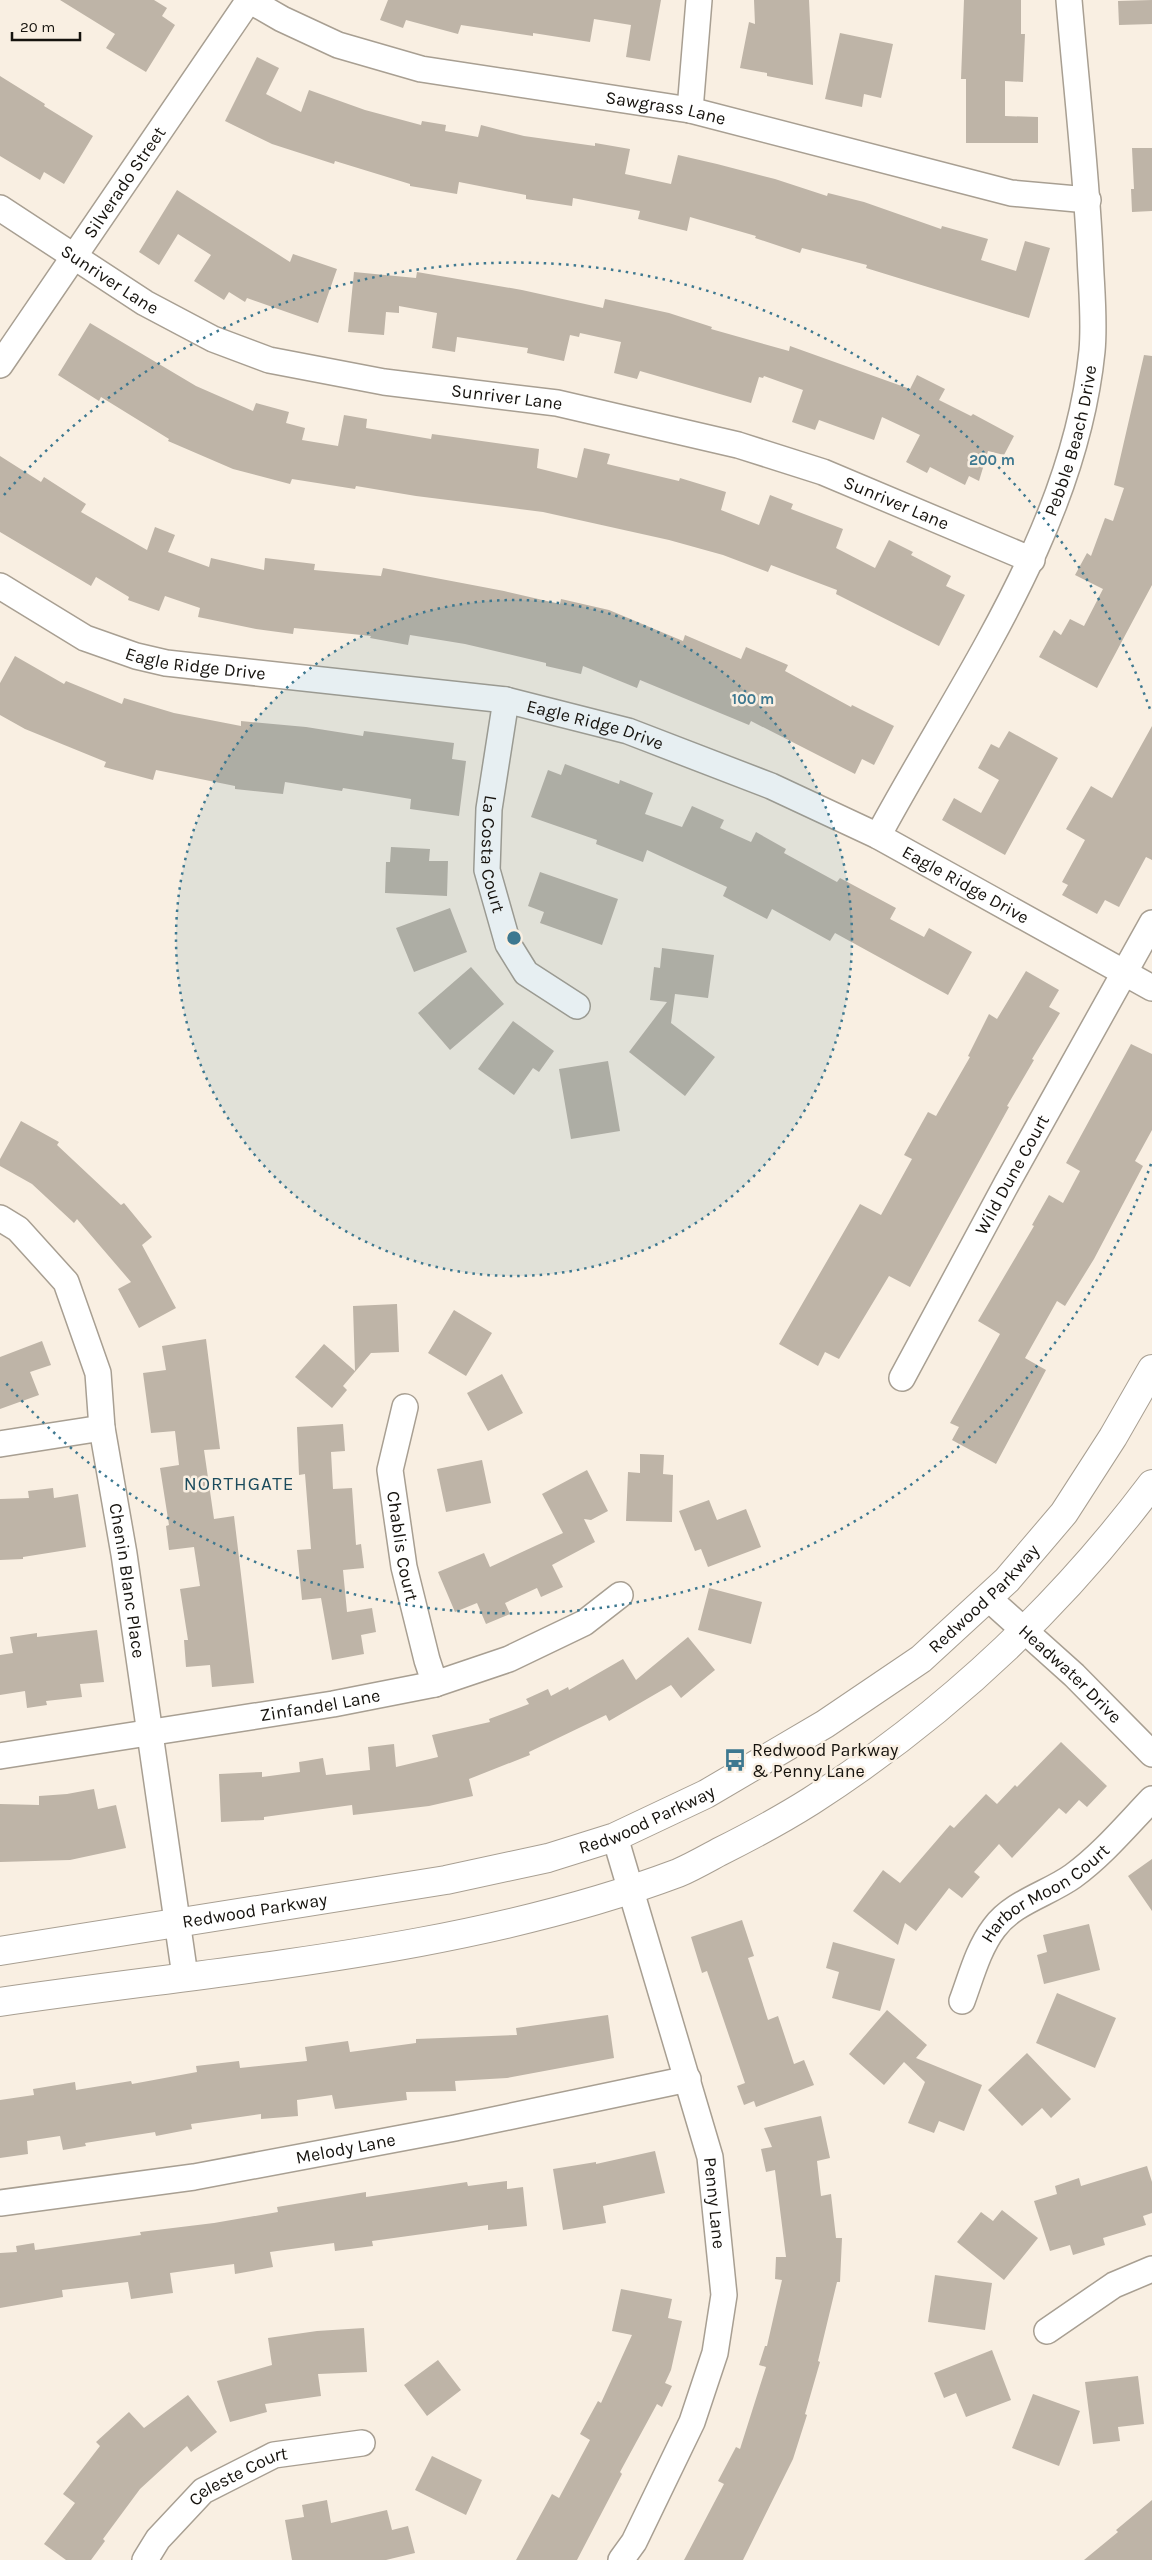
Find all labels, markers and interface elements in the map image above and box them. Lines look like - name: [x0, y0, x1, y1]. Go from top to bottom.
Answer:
- scale bar: [12, 10, 80, 42]
- text: 20 m: [20, 18, 55, 36]
- street label: Sawgrass Lane: [604, 86, 728, 130]
- street label: Silverado Street: [79, 122, 170, 242]
- street label: Sunriver Lane: [57, 240, 162, 319]
- street label: Pebble Beach Drive: [1039, 364, 1101, 519]
- street label: Sunriver Lane: [450, 379, 565, 415]
- text: 200 m: [969, 451, 1015, 469]
- street label: Sunriver Lane: [840, 471, 952, 535]
- street label: Eagle Ridge Drive: [122, 642, 267, 685]
- text: 100 m: [732, 690, 774, 708]
- street label: Eagle Ridge Drive: [524, 695, 667, 755]
- street label: La Costa Court: [476, 794, 510, 916]
- street label: Eagle Ridge Drive: [898, 841, 1033, 929]
- centre of rings: [505, 929, 523, 947]
- street label: Wild Dune Court: [970, 1111, 1054, 1239]
- district label: NORTHGATE: [184, 1473, 294, 1495]
- street label: Chablis Court: [382, 1490, 423, 1604]
- street label: Chenin Blanc Place: [104, 1501, 150, 1660]
- street label: Redwood Parkway: [924, 1539, 1044, 1658]
- street label: Headwater Drive: [1014, 1620, 1126, 1728]
- street label: Zinfandel Lane: [258, 1684, 382, 1726]
- place label: Redwood Parkway & Penny Lane: [752, 1739, 899, 1782]
- bus stop icon: Redwood Parkway & Penny Lane: [722, 1747, 748, 1773]
- street label: Redwood Parkway: [576, 1780, 719, 1859]
- street label: Harbor Moon Court: [976, 1839, 1114, 1947]
- street label: Redwood Parkway: [181, 1888, 329, 1933]
- street label: Melody Lane: [294, 2128, 397, 2169]
- street label: Penny Lane: [699, 2156, 730, 2250]
- street label: Celeste Court: [184, 2442, 289, 2510]

